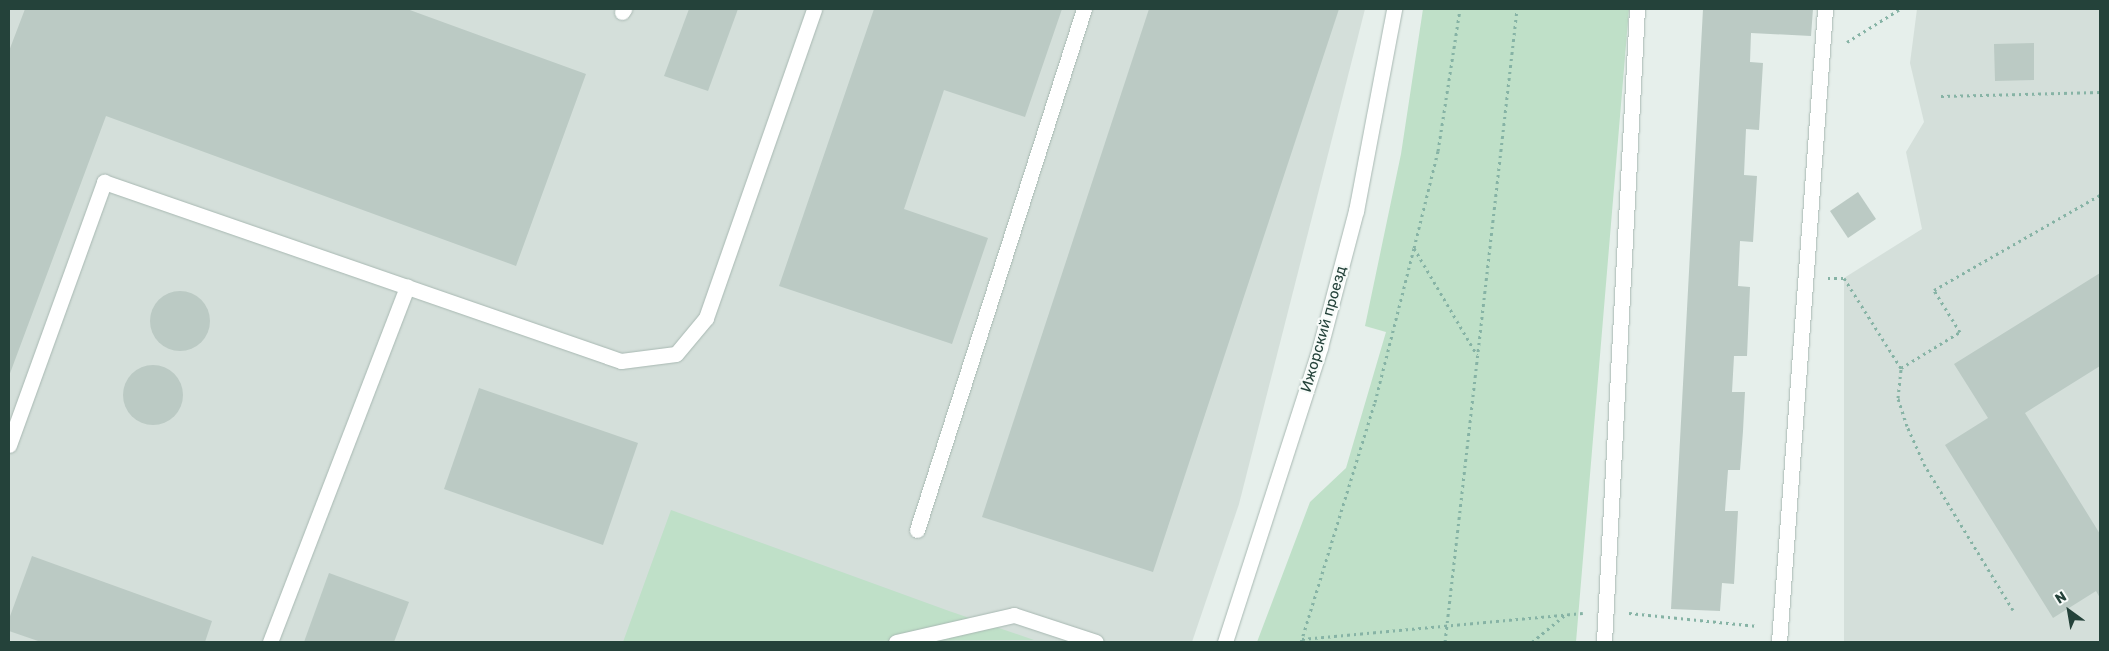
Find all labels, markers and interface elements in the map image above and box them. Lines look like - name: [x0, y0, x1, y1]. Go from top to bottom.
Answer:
- street label: Ижорский проезд: [1297, 264, 1351, 394]
- north arrow: [2044, 586, 2094, 636]
- text: N: [2052, 588, 2070, 608]

